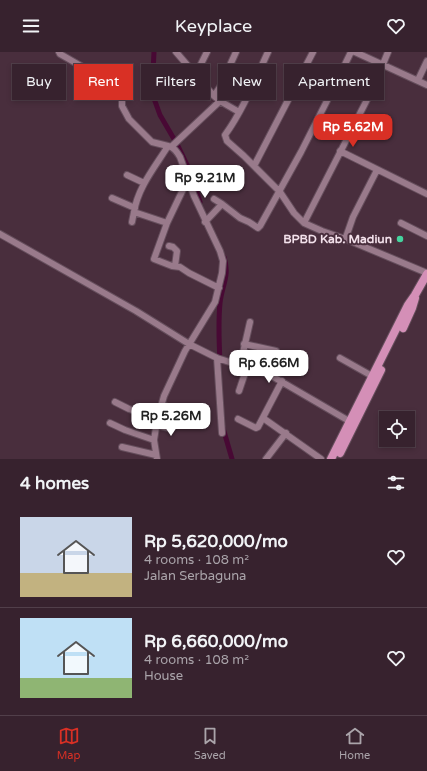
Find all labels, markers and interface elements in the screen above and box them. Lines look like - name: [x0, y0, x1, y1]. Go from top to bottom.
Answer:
- icon: menu: [20, 15, 42, 37]
- text: Keyplace: [175, 15, 252, 37]
- icon: heart: [385, 15, 407, 37]
- chip: Buy: [12, 64, 66, 100]
- chip: Rent: [74, 64, 133, 100]
- chip: Filters: [141, 64, 210, 100]
- chip: New: [218, 64, 276, 100]
- chip: Apartment: [284, 64, 384, 100]
- pin: Rp 5.62M: [312, 114, 394, 148]
- text: Rp 5.62M: [322, 119, 384, 135]
- pin: Rp 9.21M: [164, 165, 246, 199]
- text: Rp 9.21M: [174, 170, 236, 186]
- place label: BPBD Kab. Madiun: [283, 232, 392, 246]
- marker: BPBD Kab. Madiun: [395, 234, 405, 244]
- pin: Rp 6.66M: [228, 350, 310, 384]
- text: Rp 6.66M: [238, 355, 300, 371]
- pin: Rp 5.26M: [130, 403, 212, 437]
- text: Rp 5.26M: [140, 408, 202, 424]
- map controls: [379, 411, 415, 447]
- button: locate: [379, 411, 415, 447]
- icon: filters: [385, 472, 407, 494]
- text: 4 homes: [20, 473, 89, 494]
- text: Rp 5,620,000/mo: [144, 531, 288, 552]
- icon: home: [52, 533, 100, 581]
- icon: heart: [385, 546, 407, 568]
- text: 4 rooms · 108 m²: [144, 552, 249, 568]
- text: Jalan Serbaguna: [144, 568, 246, 584]
- text: Rp 6,660,000/mo: [144, 631, 288, 652]
- icon: home: [52, 634, 100, 682]
- icon: heart: [385, 647, 407, 669]
- text: 4 rooms · 108 m²: [144, 652, 249, 668]
- text: House: [144, 668, 183, 684]
- tab: Map: [57, 725, 80, 762]
- tab: Saved: [194, 725, 226, 762]
- tab: Home: [339, 725, 370, 762]

